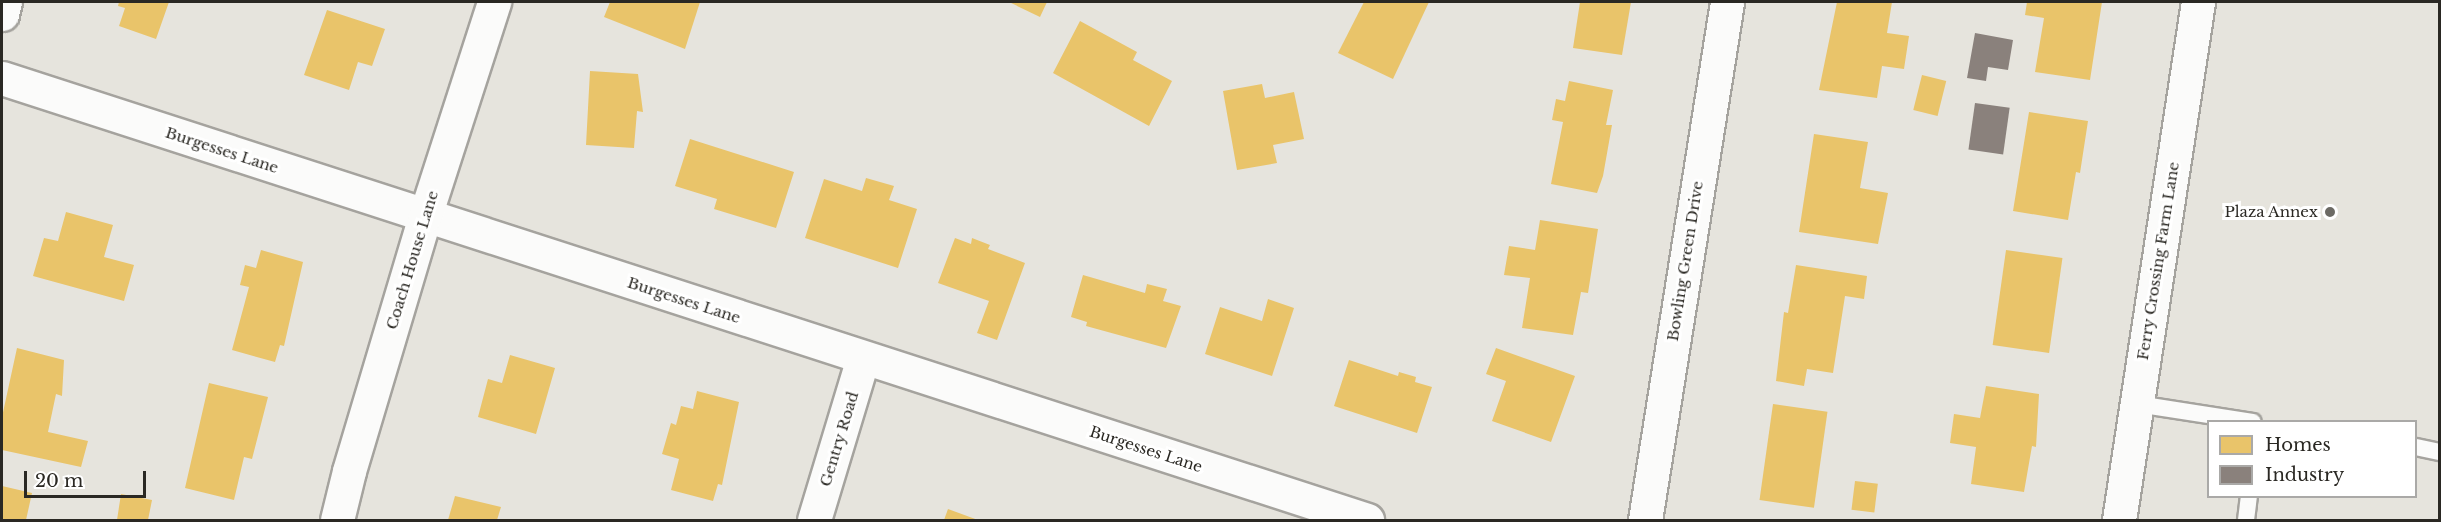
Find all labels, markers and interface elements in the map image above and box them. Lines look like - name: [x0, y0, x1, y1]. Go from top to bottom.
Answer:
- street label: Burgesses Lane: [163, 123, 281, 177]
- street label: Ferry Crossing Farm Lane: [2133, 160, 2183, 362]
- street label: Bowling Green Drive: [1663, 180, 1707, 342]
- street label: Coach House Lane: [382, 189, 442, 331]
- place label: Plaza Annex: [2224, 203, 2318, 221]
- marker: Plaza Annex: [2323, 205, 2337, 219]
- street label: Burgesses Lane: [625, 273, 743, 327]
- street label: Gentry Road: [816, 389, 862, 489]
- legend: [2207, 420, 2417, 498]
- street label: Burgesses Lane: [1087, 422, 1205, 476]
- text: Homes: [2265, 434, 2331, 456]
- scale bar: [27, 459, 148, 497]
- text: Industry: [2265, 464, 2344, 486]
- text: 20 m: [35, 470, 83, 492]

